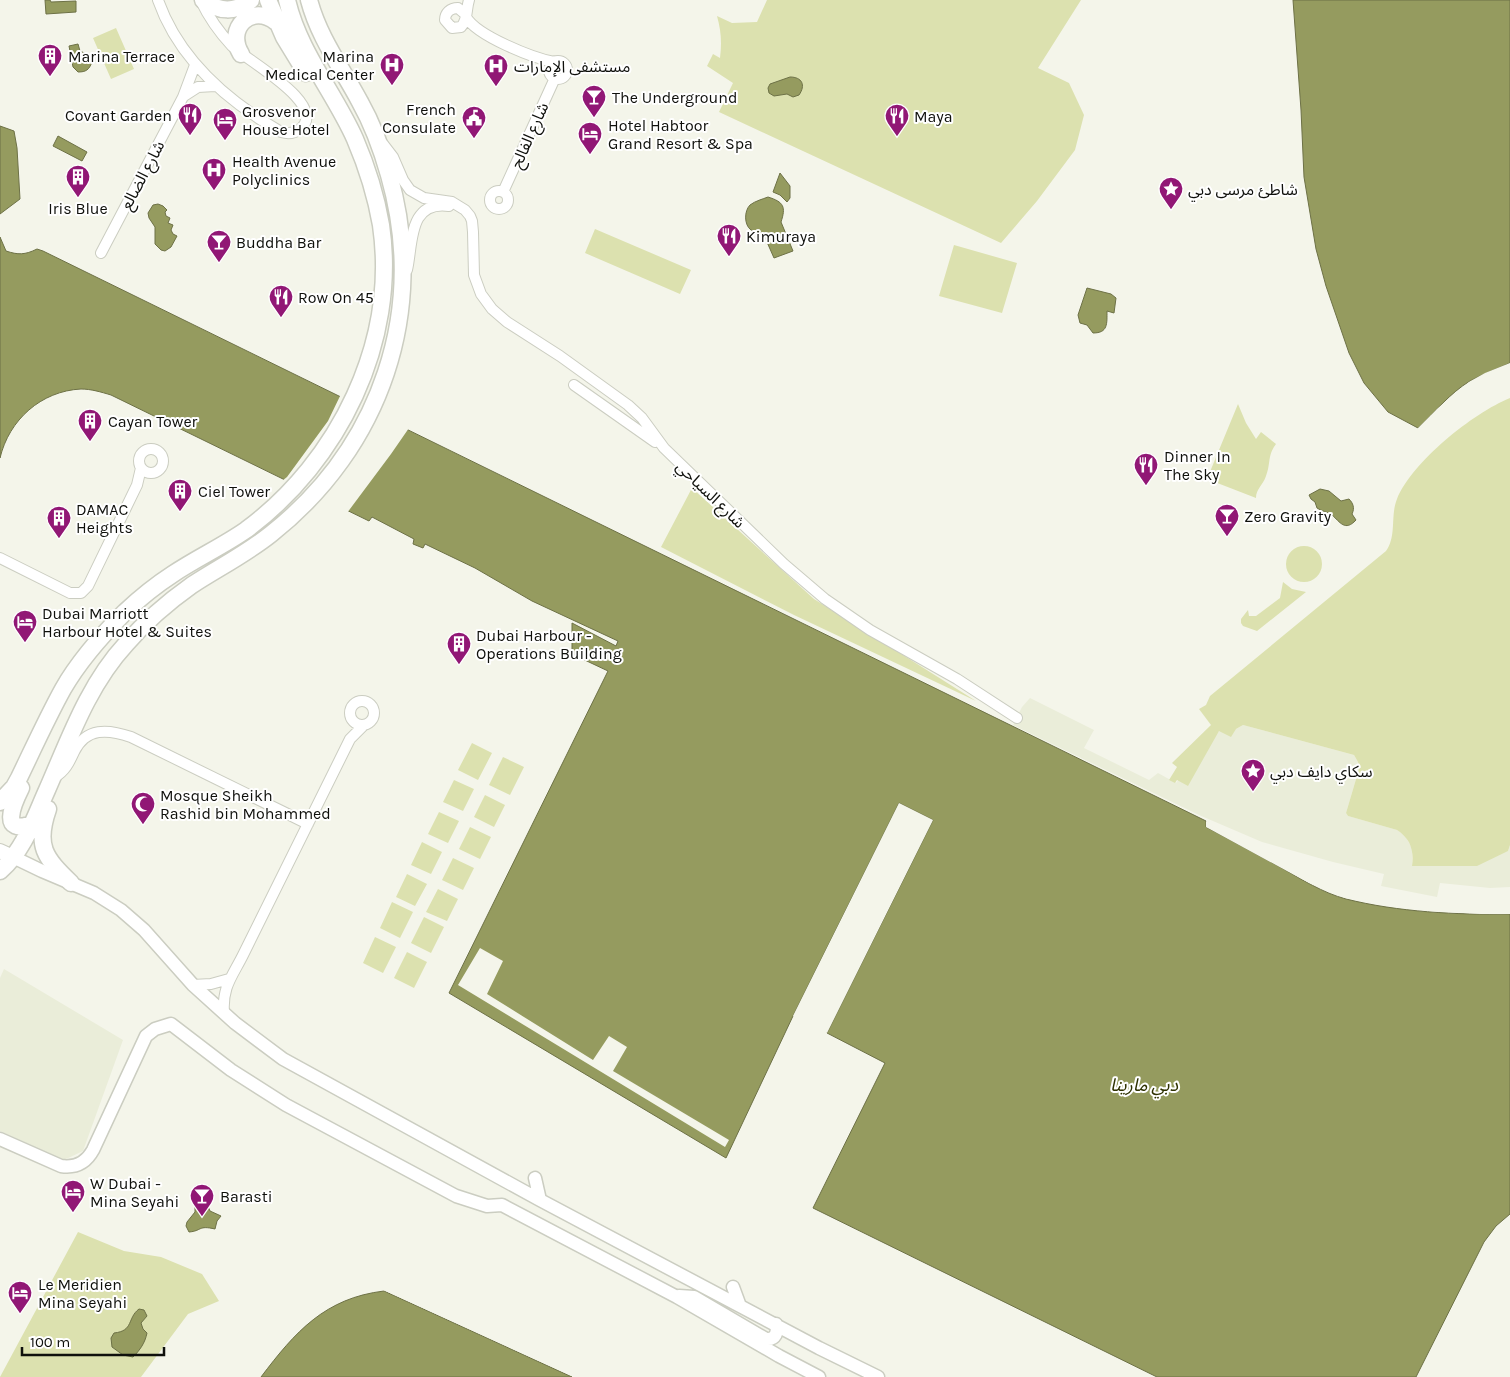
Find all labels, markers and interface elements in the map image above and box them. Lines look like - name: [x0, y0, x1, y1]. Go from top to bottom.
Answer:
- building icon: Marina Terrace: [37, 43, 63, 77]
- place label: Marina Terrace: [68, 47, 175, 66]
- place label: Marina Medical Center: [265, 47, 374, 84]
- hospital icon: Marina Medical Center: [379, 52, 405, 86]
- hospital icon: مستشفى الإمارات: [483, 53, 509, 87]
- place label: مستشفى الإمارات: [514, 57, 630, 77]
- bar icon: The Underground: [581, 84, 607, 118]
- place label: The Underground: [612, 88, 737, 107]
- street label: شارع الفالح: [507, 99, 555, 172]
- place label: French Consulate: [382, 100, 456, 137]
- restaurant icon: Covant Garden: [177, 102, 203, 136]
- place label: Grosvenor House Hotel: [242, 102, 330, 139]
- restaurant icon: Maya: [884, 103, 910, 137]
- public building icon: French Consulate: [461, 105, 487, 139]
- place label: Covant Garden: [65, 106, 172, 125]
- hotel icon: Grosvenor House Hotel: [212, 107, 238, 141]
- place label: Maya: [914, 107, 953, 126]
- place label: Hotel Habtoor Grand Resort & Spa: [608, 116, 753, 153]
- hotel icon: Hotel Habtoor Grand Resort & Spa: [577, 121, 603, 155]
- street label: شارع الضالع: [116, 137, 171, 214]
- place label: Health Avenue Polyclinics: [232, 152, 336, 189]
- hospital icon: Health Avenue Polyclinics: [201, 157, 227, 191]
- building icon: Iris Blue: [65, 164, 91, 198]
- place icon: شاطئ مرسى دبي: [1158, 176, 1184, 210]
- place label: شاطئ مرسى دبي: [1188, 180, 1298, 202]
- place label: Iris Blue: [48, 199, 108, 218]
- restaurant icon: Kimuraya: [716, 223, 742, 257]
- place label: Kimuraya: [746, 227, 816, 246]
- bar icon: Buddha Bar: [206, 229, 232, 263]
- place label: Buddha Bar: [236, 233, 322, 252]
- restaurant icon: Row On 45: [268, 284, 294, 318]
- place label: Row On 45: [298, 288, 374, 307]
- building icon: Cayan Tower: [77, 408, 103, 442]
- place label: Cayan Tower: [108, 412, 198, 431]
- place label: Dinner In The Sky: [1164, 447, 1231, 484]
- restaurant icon: Dinner In The Sky: [1133, 452, 1159, 486]
- street label: شارع السياحي: [670, 457, 749, 534]
- building icon: Ciel Tower: [167, 478, 193, 512]
- place label: Ciel Tower: [198, 482, 270, 501]
- place label: DAMAC Heights: [76, 500, 133, 537]
- bar icon: Zero Gravity: [1214, 503, 1240, 537]
- building icon: DAMAC Heights: [46, 505, 72, 539]
- place label: Zero Gravity: [1244, 507, 1332, 526]
- place label: Dubai Marriott Harbour Hotel & Suites: [42, 604, 212, 641]
- hotel icon: Dubai Marriott Harbour Hotel & Suites: [12, 609, 38, 643]
- place label: Dubai Harbour - Operations Building: [476, 626, 622, 663]
- building icon: Dubai Harbour - Operations Building: [446, 631, 472, 665]
- place icon: سكاي دايف دبي: [1240, 758, 1266, 792]
- place label: سكاي دايف دبي: [1270, 762, 1373, 784]
- place label: Mosque Sheikh Rashid bin Mohammed: [160, 786, 331, 823]
- mosque icon: Mosque Sheikh Rashid bin Mohammed: [130, 791, 156, 825]
- water label: دبي مارينا: [1110, 1074, 1178, 1099]
- place label: W Dubai - Mina Seyahi: [90, 1174, 179, 1211]
- hotel icon: W Dubai - Mina Seyahi: [60, 1179, 86, 1213]
- bar icon: Barasti: [189, 1183, 215, 1217]
- place label: Barasti: [220, 1187, 273, 1206]
- place label: Le Meridien Mina Seyahi: [38, 1275, 127, 1312]
- hotel icon: Le Meridien Mina Seyahi: [7, 1280, 33, 1314]
- scale bar: [22, 1324, 165, 1356]
- text: 100 m: [30, 1333, 70, 1351]

